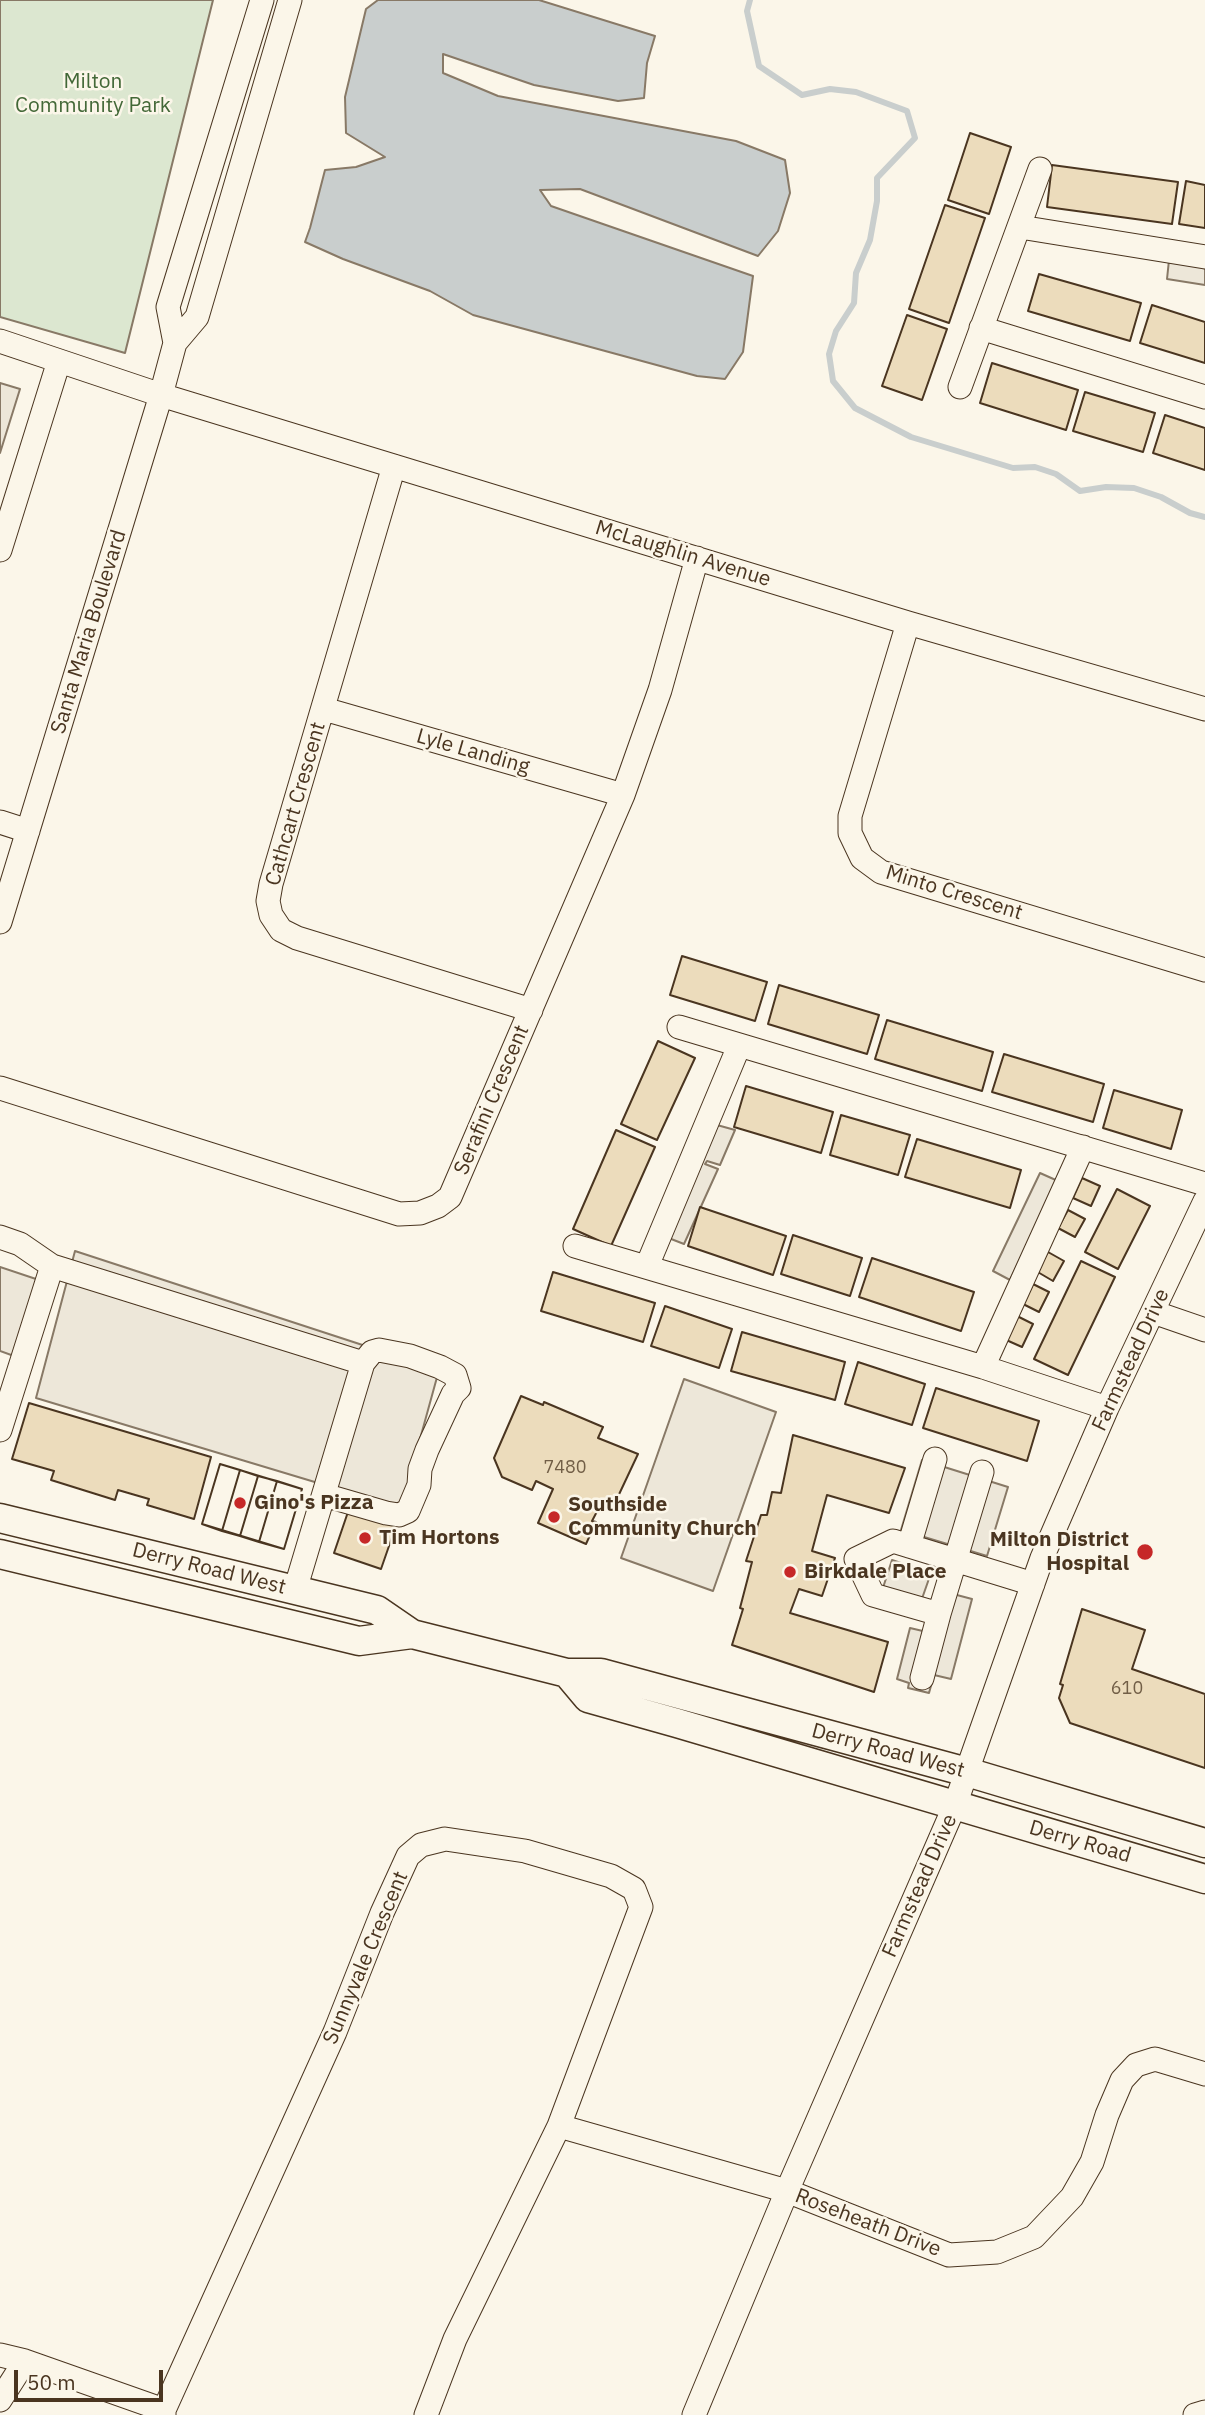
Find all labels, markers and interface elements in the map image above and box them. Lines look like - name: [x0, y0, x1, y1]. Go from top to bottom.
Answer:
- park label: Milton Community Park: [15, 69, 171, 119]
- street label: McLaughlin Avenue: [592, 515, 774, 593]
- street label: Santa Maria Boulevard: [46, 527, 132, 737]
- street label: Cathcart Crescent: [261, 719, 331, 889]
- street label: Lyle Landing: [414, 724, 532, 780]
- street label: Minto Crescent: [882, 860, 1026, 926]
- street label: Serafini Crescent: [449, 1021, 535, 1179]
- street label: Farmstead Drive: [1087, 1285, 1175, 1435]
- house number: 7480: [543, 1457, 587, 1479]
- place label: Gino's Pizza: [254, 1490, 374, 1516]
- place label: Southside Community Church: [568, 1492, 757, 1542]
- marker: Gino's Pizza: [232, 1495, 248, 1511]
- marker: Southside Community Church: [546, 1509, 562, 1525]
- place label: Tim Hortons: [379, 1525, 500, 1551]
- place label: Milton District Hospital: [990, 1527, 1129, 1577]
- marker: Tim Hortons: [357, 1530, 373, 1546]
- street label: Derry Road West: [130, 1538, 288, 1600]
- marker: Milton District Hospital: [1135, 1542, 1155, 1562]
- place label: Birkdale Place: [804, 1559, 947, 1585]
- marker: Birkdale Place: [782, 1564, 798, 1580]
- house number: 610: [1111, 1678, 1143, 1700]
- street label: Derry Road West: [809, 1718, 967, 1784]
- street label: Farmstead Drive: [877, 1810, 963, 1962]
- street label: Derry Road: [1026, 1815, 1134, 1869]
- street label: Sunnyvale Crescent: [318, 1868, 414, 2048]
- street label: Roseheath Drive: [791, 2184, 945, 2262]
- scale bar: [18, 2356, 166, 2400]
- text: 50 m: [27, 2368, 76, 2396]

